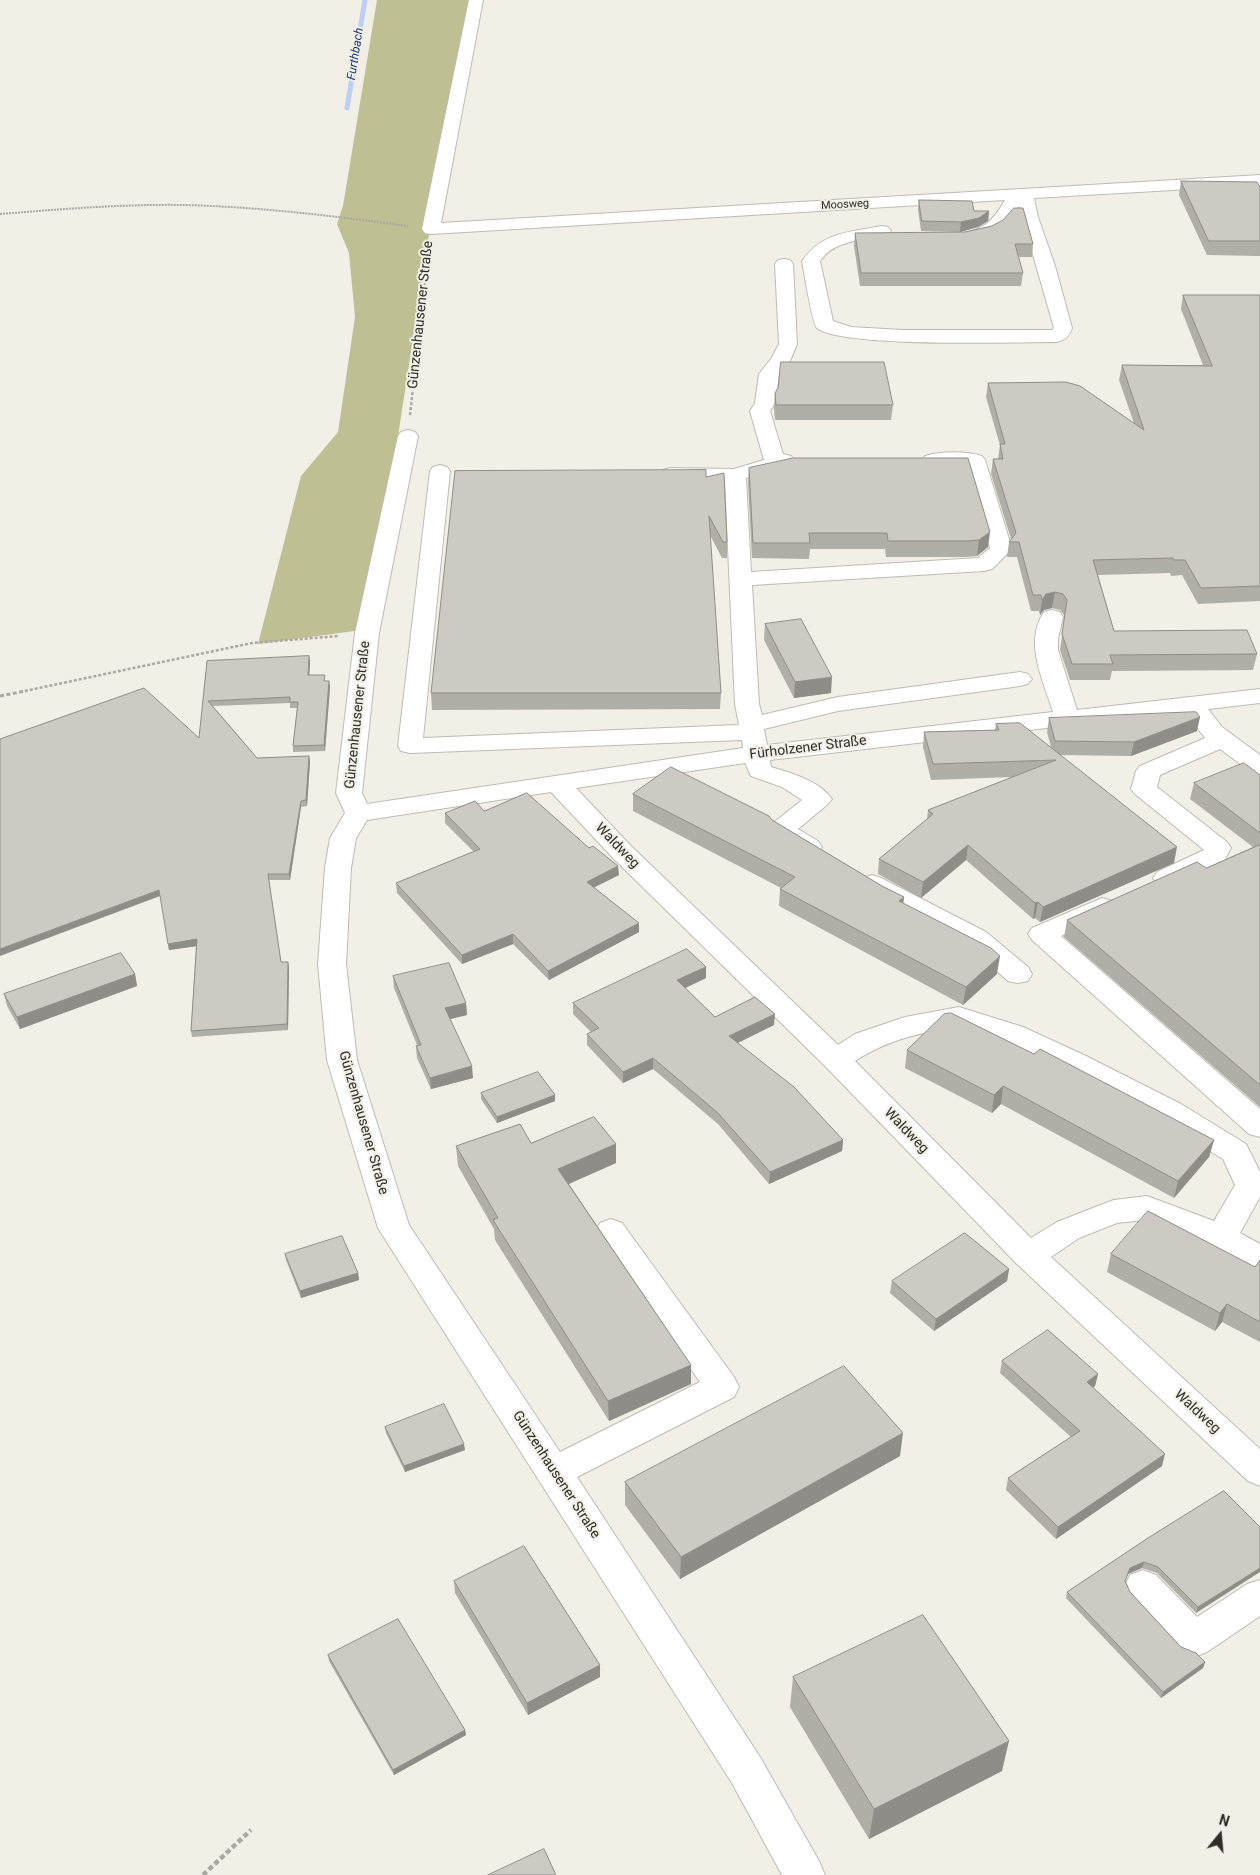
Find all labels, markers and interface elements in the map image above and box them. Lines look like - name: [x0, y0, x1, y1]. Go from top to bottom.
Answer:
- water label: Furthbach: [345, 27, 367, 81]
- street label: Moosweg: [821, 197, 869, 213]
- street label: Günzenhausener Straße: [405, 240, 437, 390]
- street label: Günzenhausener Straße: [342, 640, 374, 790]
- street label: Fürholzener Straße: [749, 733, 867, 763]
- street label: Waldweg: [591, 820, 643, 872]
- street label: Günzenhausener Straße: [334, 1049, 392, 1197]
- street label: Waldweg: [880, 1105, 932, 1157]
- street label: Waldweg: [1170, 1386, 1224, 1438]
- street label: Günzenhausener Straße: [508, 1408, 604, 1542]
- north arrow: [1195, 1810, 1245, 1860]
- text: N: [1217, 1812, 1231, 1830]

